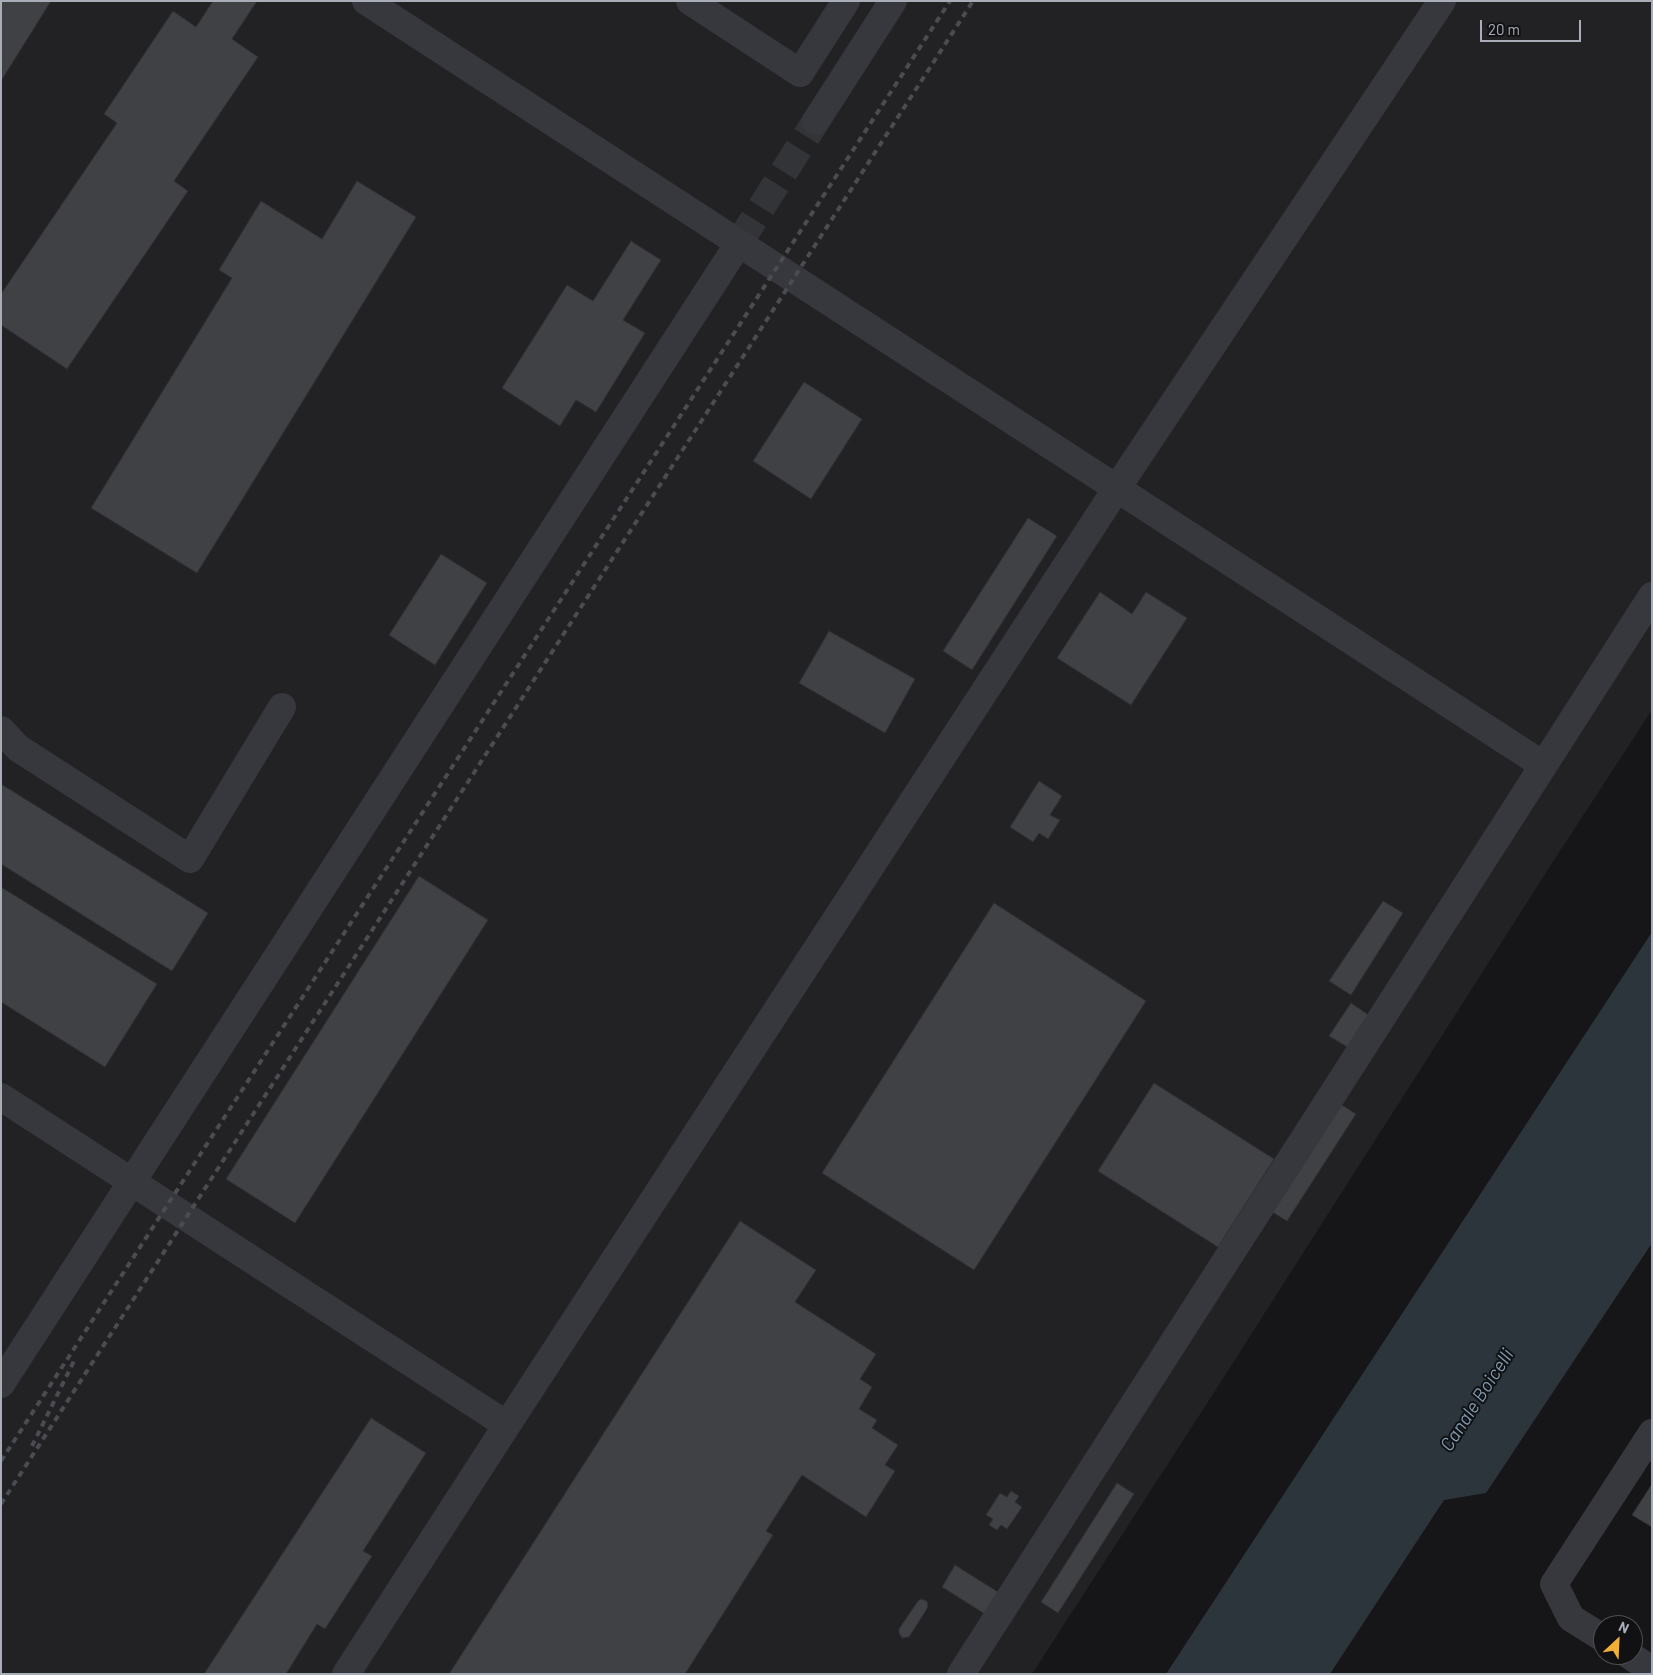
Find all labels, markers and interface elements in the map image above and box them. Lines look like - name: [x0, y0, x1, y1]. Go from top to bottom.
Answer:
- scale bar: [1483, 10, 1584, 42]
- text: 20 m: [1488, 20, 1520, 38]
- water label: Canale Boicelli: [1435, 1344, 1519, 1456]
- north arrow: [1593, 1615, 1643, 1665]
- text: N: [1616, 1617, 1632, 1637]

